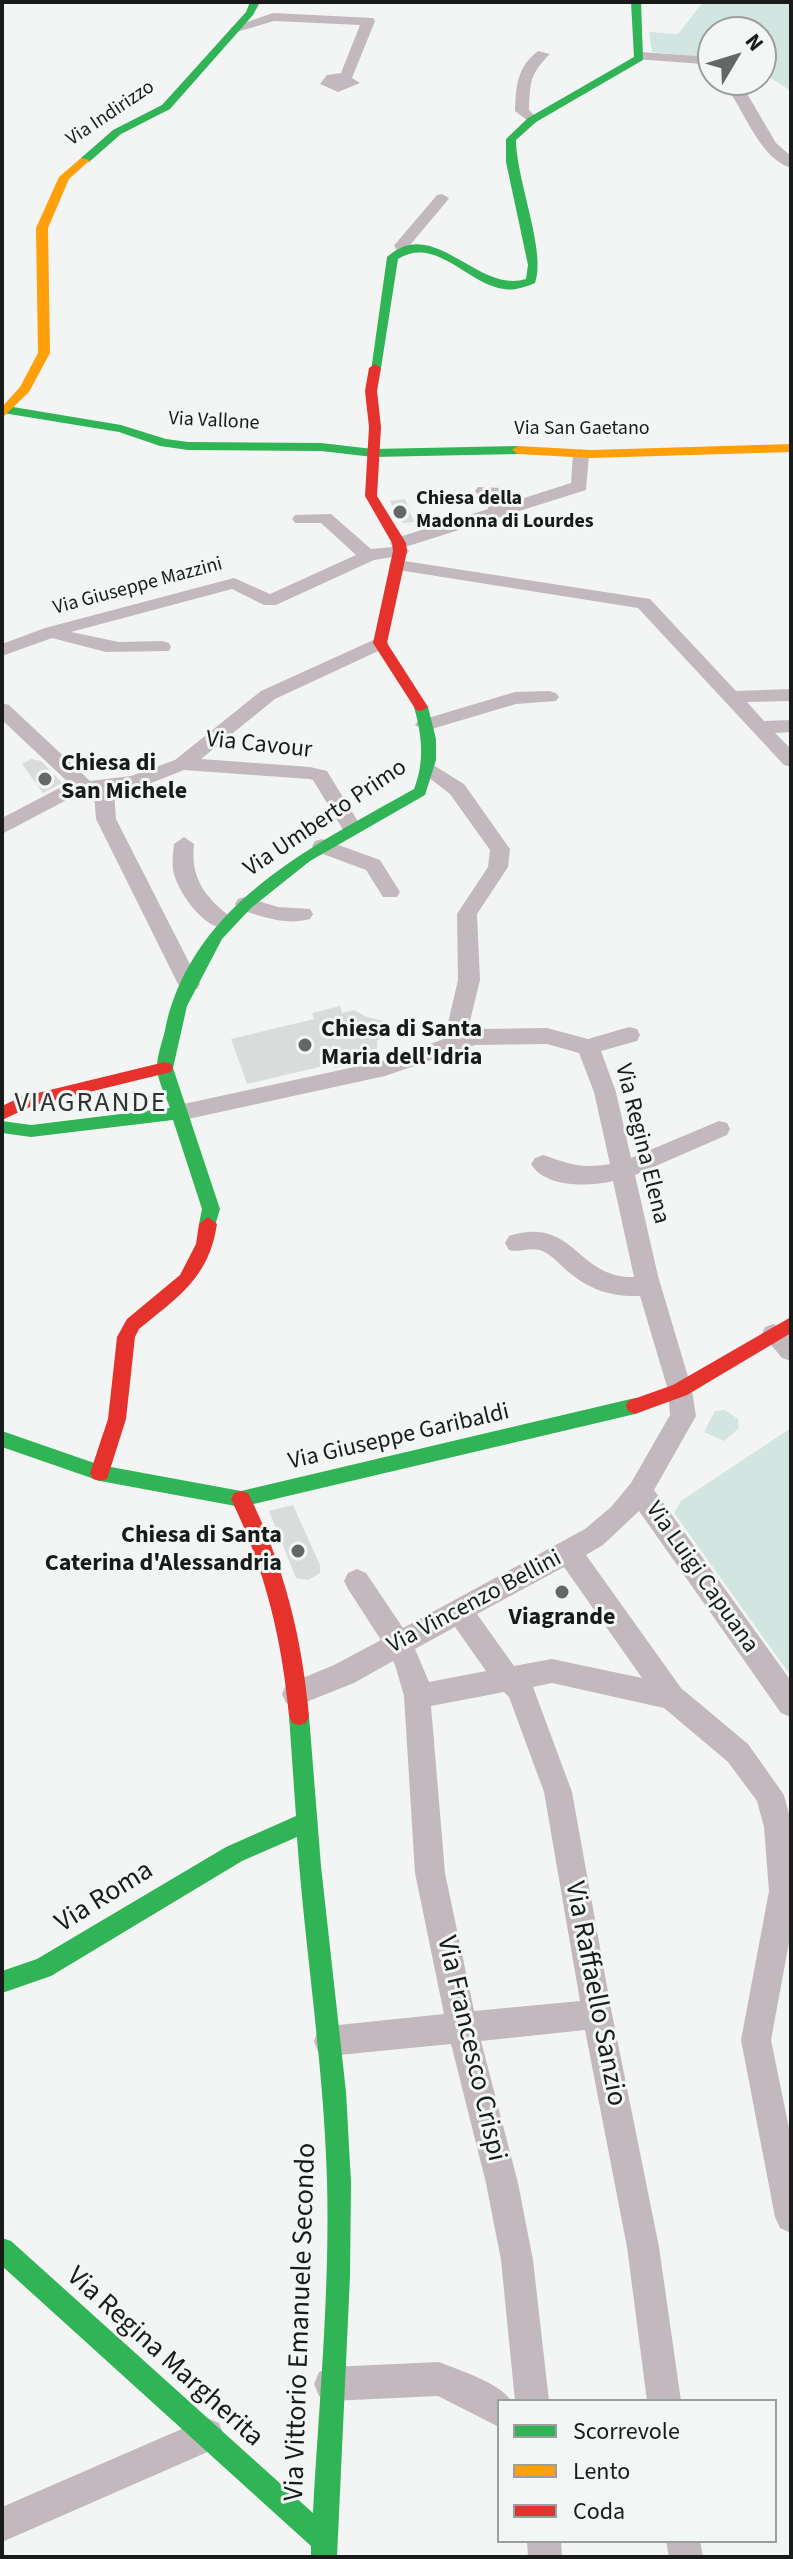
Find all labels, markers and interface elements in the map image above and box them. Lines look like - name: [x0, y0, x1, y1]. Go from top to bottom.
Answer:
- north arrow: [697, 16, 777, 96]
- text: N: [737, 27, 771, 58]
- street label: Via Indirizzo: [62, 76, 160, 152]
- street label: Via Vallone: [168, 408, 260, 436]
- street label: Via San Gaetano: [514, 418, 650, 442]
- place label: Chiesa della Madonna di Lourdes: [416, 488, 594, 535]
- marker: Chiesa della Madonna di Lourdes: [391, 503, 409, 521]
- street label: Via Giuseppe Mazzini: [51, 553, 225, 621]
- street label: Via Cavour: [205, 726, 313, 766]
- place label: Chiesa di San Michele: [61, 751, 187, 807]
- street label: Via Umberto Primo: [239, 754, 413, 884]
- marker: Chiesa di San Michele: [36, 770, 54, 788]
- place label: Chiesa di Santa Maria dell'Idria: [321, 1017, 482, 1073]
- marker: Chiesa di Santa Maria dell'Idria: [296, 1036, 314, 1054]
- street label: Via Regina Elena: [607, 1061, 675, 1227]
- district label: VIAGRANDE: [14, 1088, 168, 1122]
- street label: Via Giuseppe Garibaldi: [286, 1399, 512, 1477]
- street label: Via Luigi Capuana: [638, 1497, 764, 1659]
- place label: Chiesa di Santa Caterina d'Alessandria: [45, 1523, 282, 1579]
- marker: Chiesa di Santa Caterina d'Alessandria: [289, 1542, 307, 1560]
- street label: Via Vincenzo Bellini: [383, 1545, 567, 1661]
- marker: Viagrande: [553, 1583, 571, 1601]
- place label: Viagrande: [509, 1605, 615, 1633]
- street label: Via Roma: [50, 1855, 160, 1941]
- street label: Via Raffaello Sanzio: [556, 1879, 632, 2109]
- street label: Via Francesco Crispi: [428, 1933, 512, 2165]
- street label: Via Vittorio Emanuele Secondo: [279, 2142, 325, 2502]
- street label: Via Regina Margherita: [59, 2261, 269, 2455]
- legend: [497, 2399, 777, 2543]
- text: Scorrevole: [573, 2414, 680, 2449]
- text: Lento: [573, 2454, 630, 2489]
- text: Coda: [573, 2494, 625, 2529]

